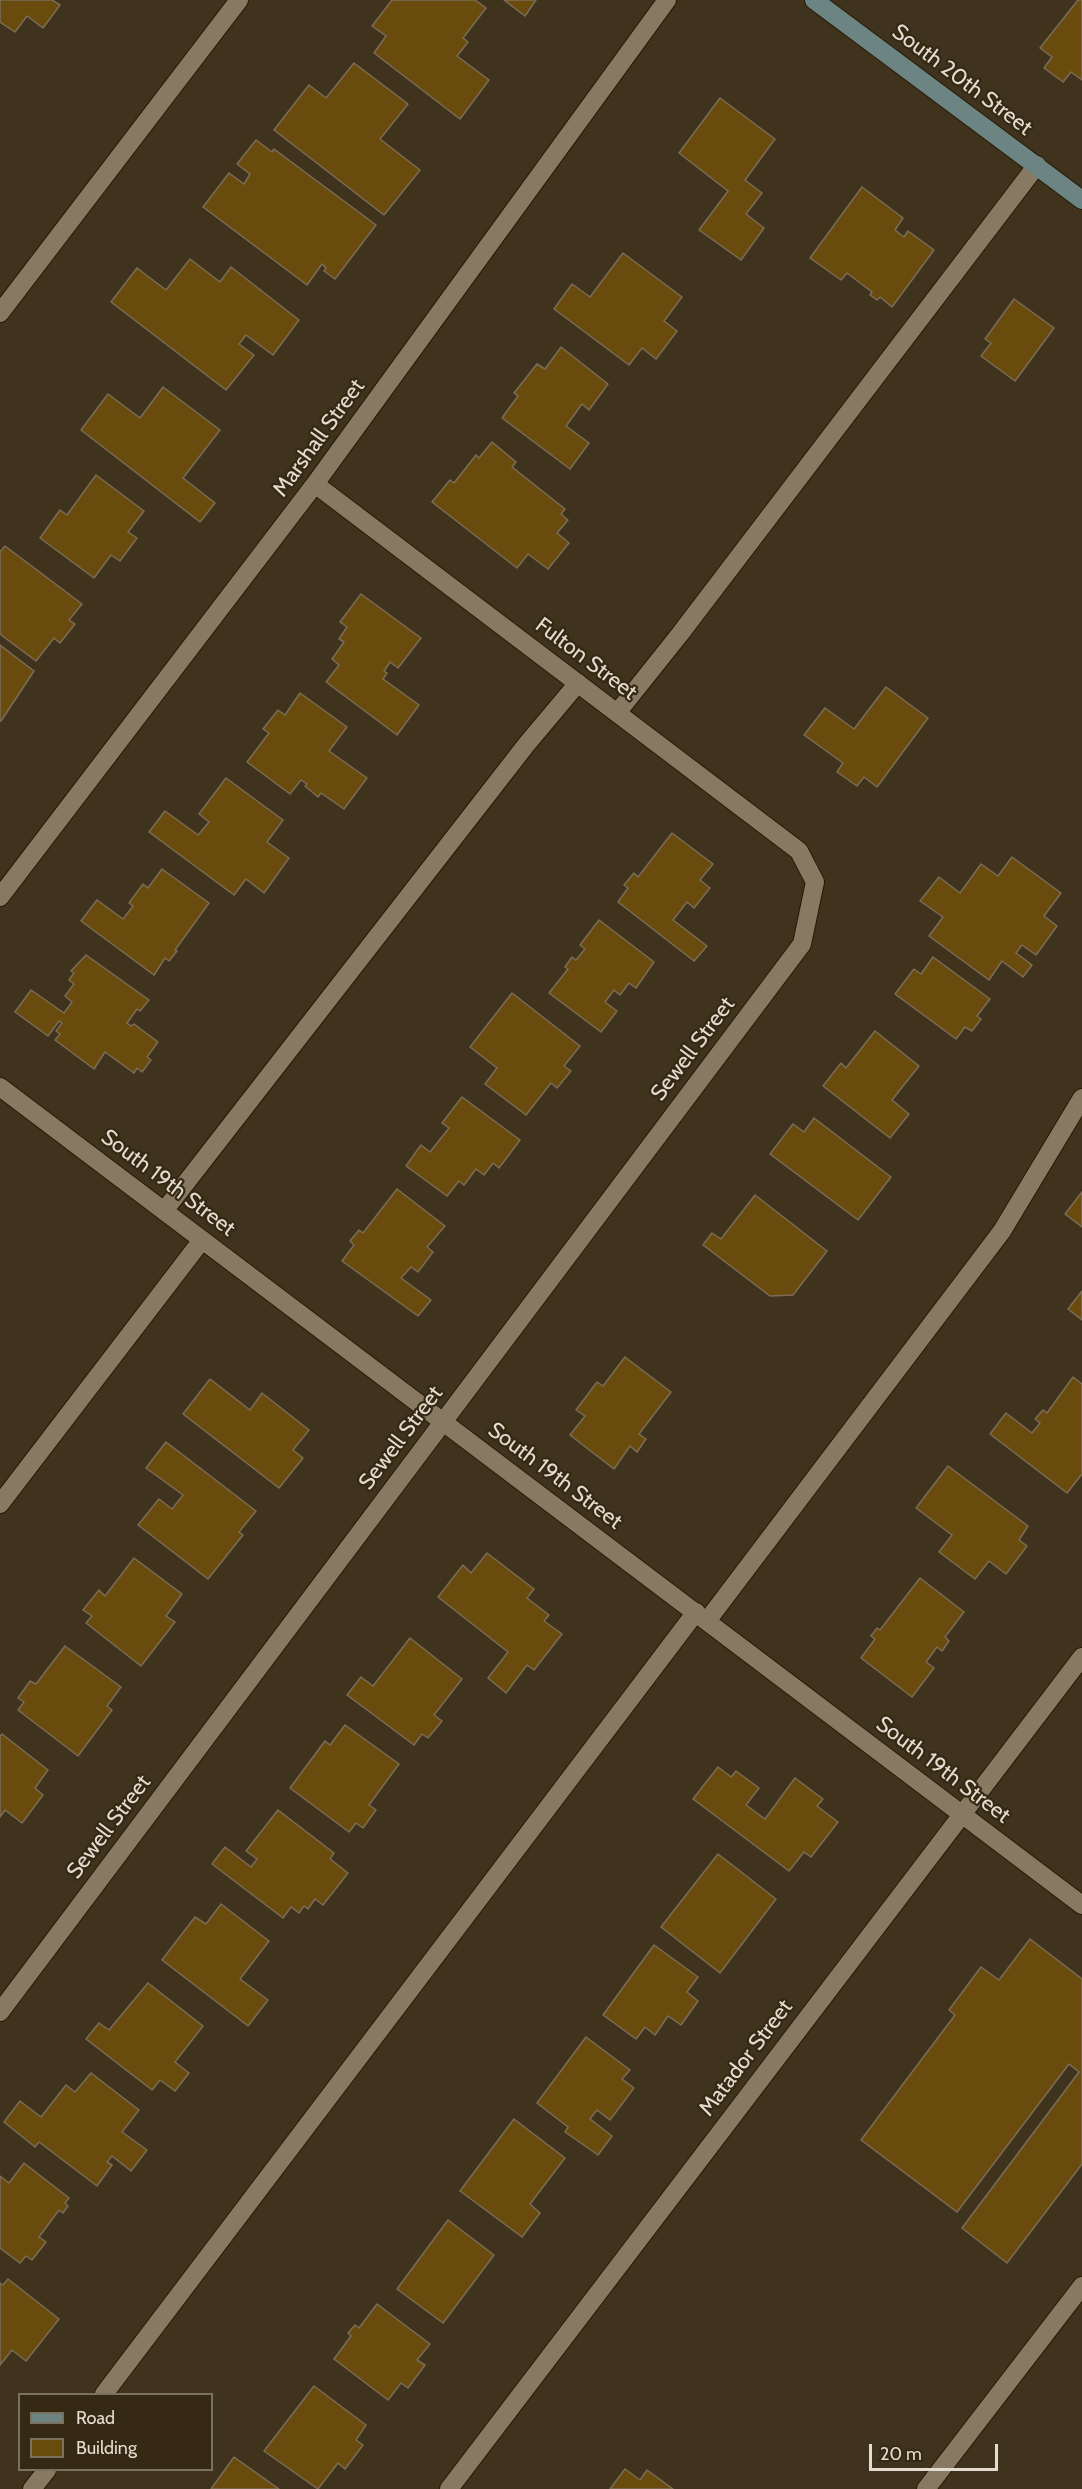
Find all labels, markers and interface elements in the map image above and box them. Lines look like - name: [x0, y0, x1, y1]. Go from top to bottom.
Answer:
- street label: South 20th Street: [887, 19, 1037, 141]
- street label: Marshall Street: [268, 374, 370, 502]
- street label: Fulton Street: [530, 612, 642, 706]
- street label: Sewell Street: [645, 992, 741, 1106]
- street label: South 19th Street: [96, 1124, 240, 1242]
- street label: Sewell Street: [353, 1381, 449, 1495]
- street label: South 19th Street: [483, 1417, 627, 1535]
- street label: South 19th Street: [871, 1711, 1015, 1829]
- street label: Sewell Street: [61, 1770, 157, 1884]
- street label: Matador Street: [694, 1995, 798, 2121]
- legend: [18, 2393, 213, 2471]
- text: Road: [76, 2407, 115, 2429]
- scale bar: [872, 2432, 1001, 2470]
- text: Building: [76, 2437, 137, 2459]
- text: 20 m: [880, 2443, 922, 2465]

